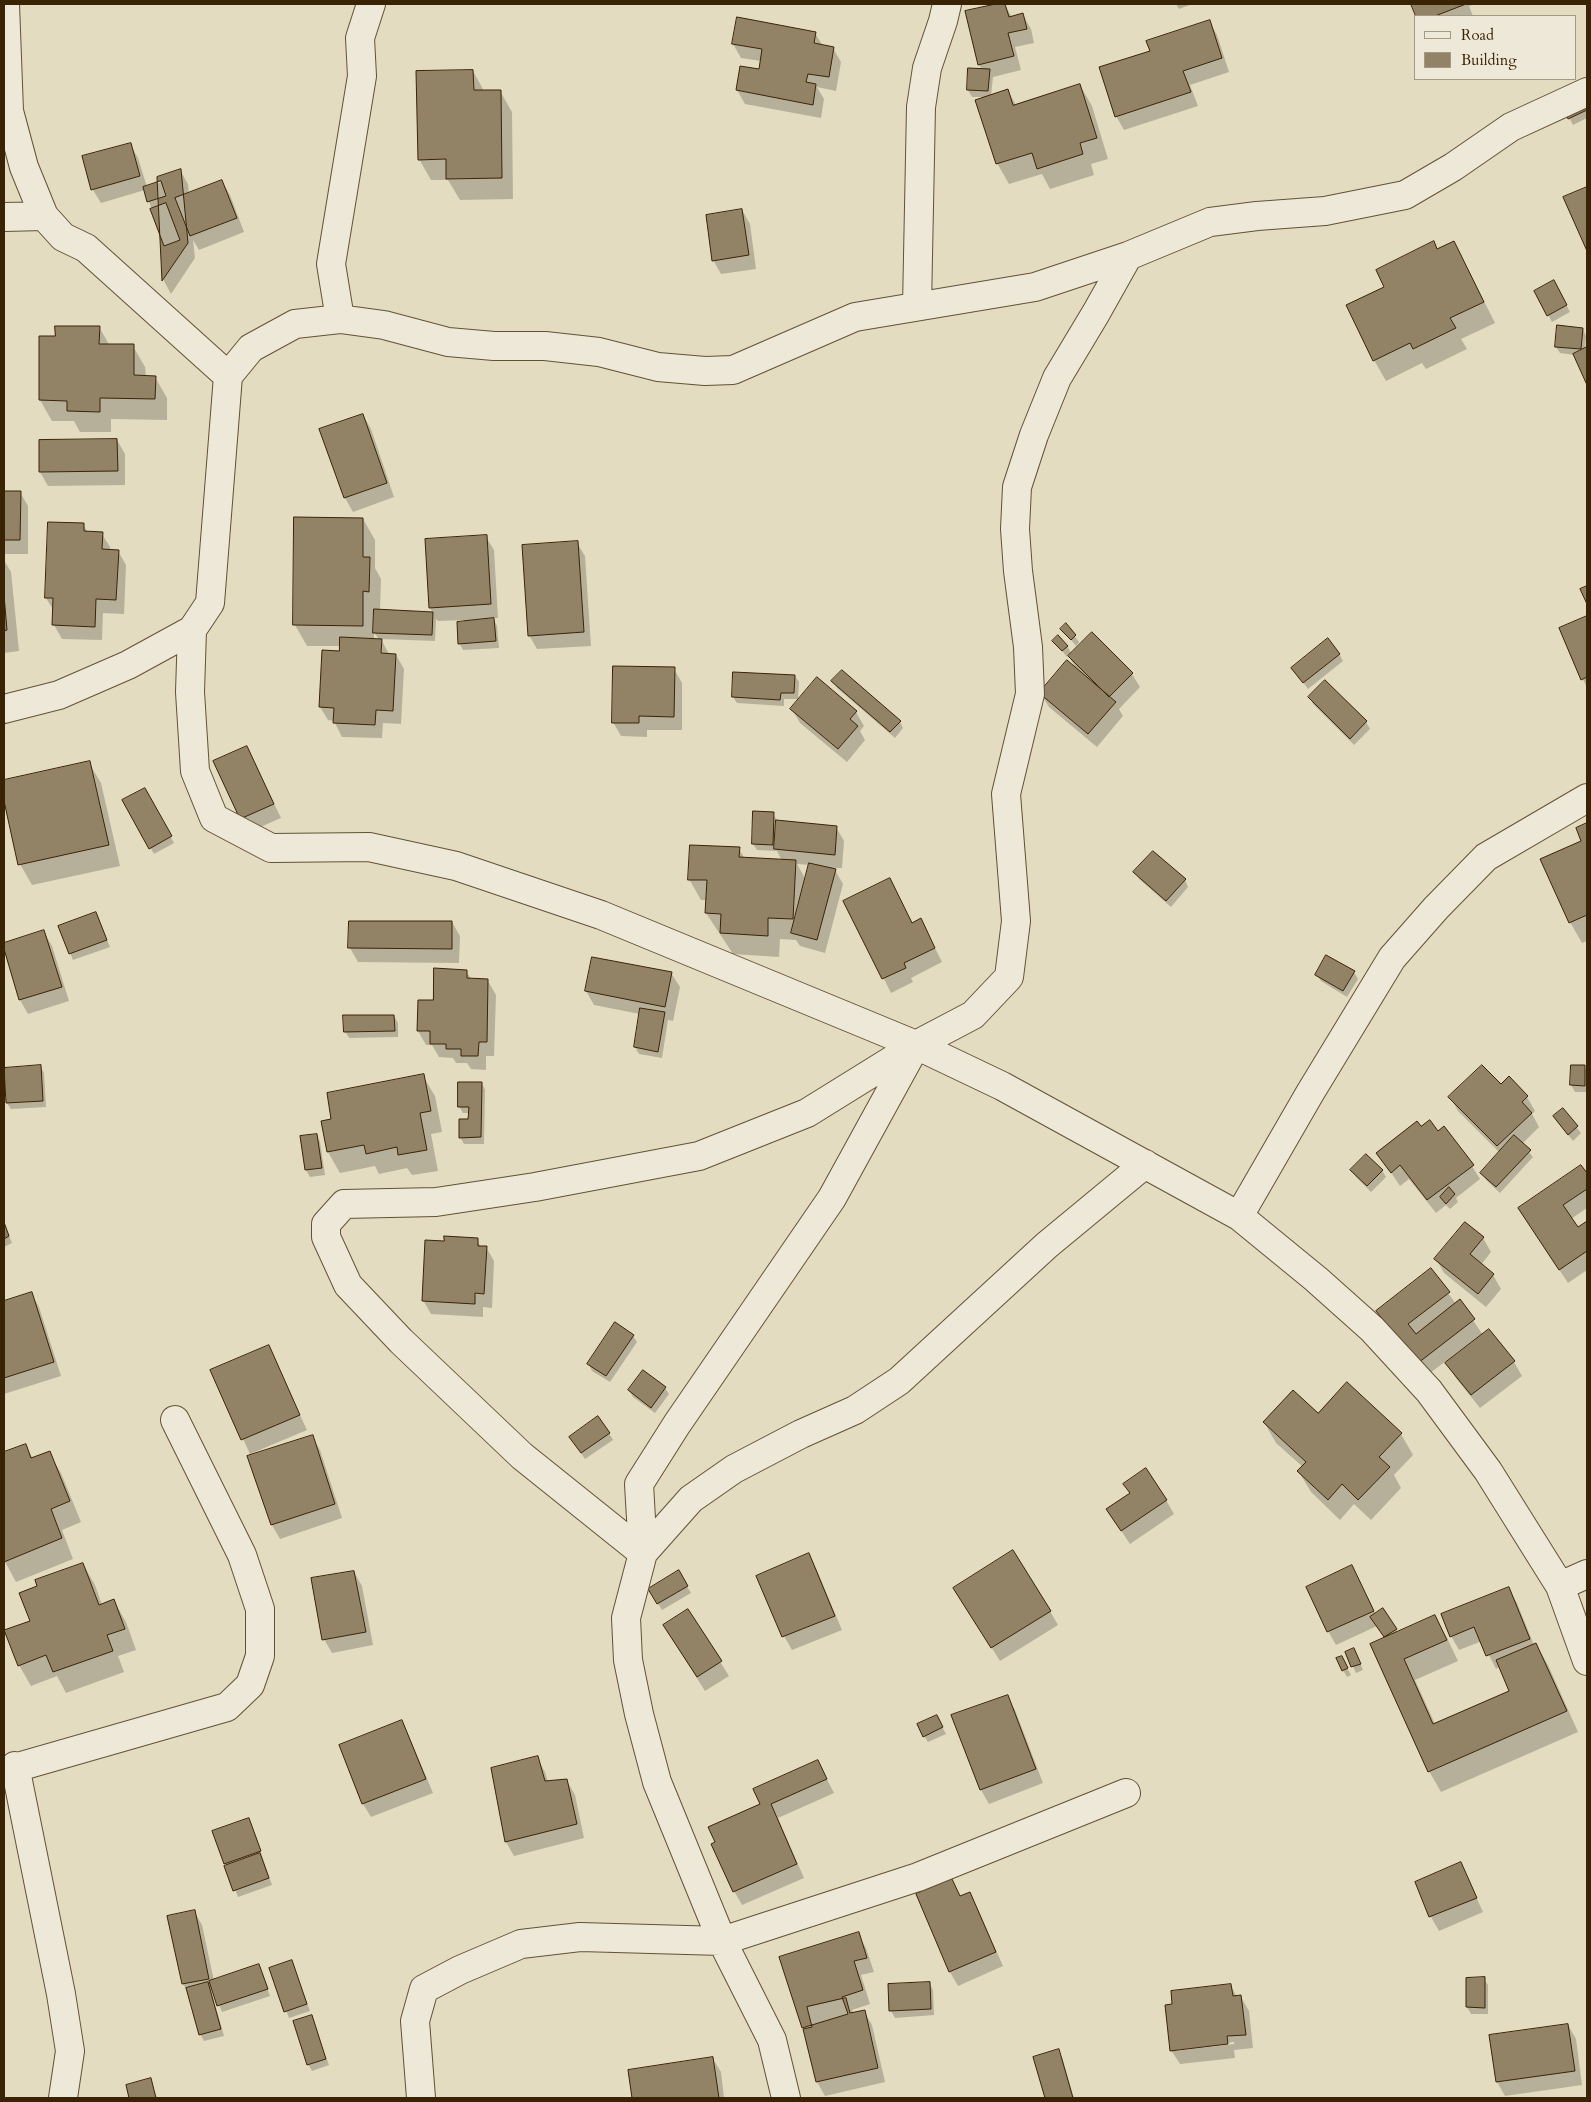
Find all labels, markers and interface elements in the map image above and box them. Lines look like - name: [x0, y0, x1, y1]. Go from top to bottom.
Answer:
- legend: [1414, 15, 1576, 80]
- text: Road: [1461, 25, 1494, 45]
- text: Building: [1461, 50, 1517, 70]

